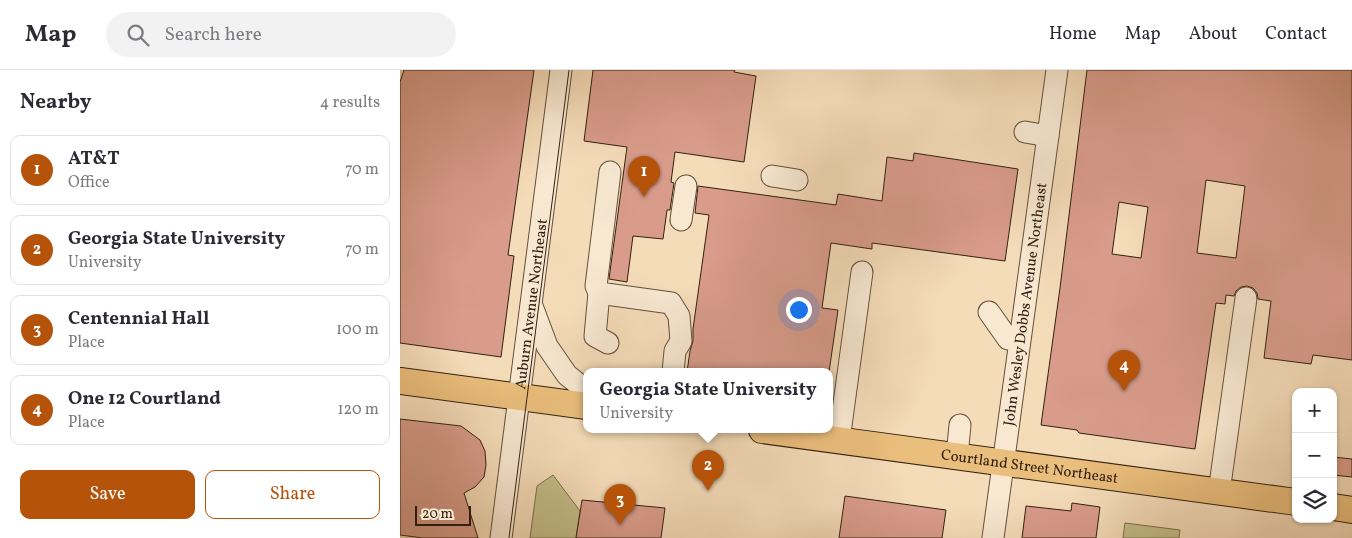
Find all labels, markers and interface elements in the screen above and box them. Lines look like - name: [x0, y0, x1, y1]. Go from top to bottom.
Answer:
- search box: [106, 12, 456, 57]
- text: Map: [25, 18, 76, 52]
- icon: search: [124, 21, 152, 49]
- text: Search here: [164, 22, 262, 48]
- text: Home: [1049, 22, 1097, 47]
- text: Map: [1125, 22, 1161, 47]
- text: About: [1189, 22, 1237, 47]
- text: Contact: [1265, 22, 1327, 47]
- text: Nearby: [20, 88, 91, 117]
- text: 4 results: [320, 92, 380, 114]
- text: AT&T: [68, 146, 120, 172]
- pin: 1: [628, 156, 660, 197]
- text: 1: [34, 159, 40, 181]
- text: 70 m: [345, 159, 379, 181]
- text: Office: [68, 172, 110, 194]
- street label: John Wesley Dobbs Avenue Northeast: [999, 181, 1053, 427]
- street label: Auburn Avenue Northeast: [511, 218, 554, 391]
- text: Georgia State University: [68, 226, 285, 252]
- text: 2: [33, 239, 41, 261]
- text: 70 m: [345, 239, 379, 261]
- text: University: [68, 252, 142, 274]
- your location: [786, 297, 812, 323]
- text: Centennial Hall: [68, 306, 210, 332]
- text: 3: [33, 319, 41, 341]
- text: 100 m: [336, 319, 379, 341]
- text: Place: [68, 332, 105, 354]
- pin: 4: [1108, 350, 1140, 391]
- popup: [583, 368, 833, 433]
- text: Georgia State University: [599, 377, 817, 403]
- text: One 12 Courtland: [68, 386, 221, 412]
- map controls: [1292, 388, 1337, 523]
- button: +: [1292, 388, 1337, 433]
- text: 4: [32, 399, 42, 421]
- text: 120 m: [337, 399, 379, 421]
- text: University: [599, 403, 673, 425]
- text: Place: [68, 412, 105, 434]
- button: −: [1292, 433, 1337, 478]
- street label: Courtland Street Northeast: [939, 445, 1119, 490]
- pin: 2: [692, 450, 724, 491]
- button: Save: [20, 470, 195, 519]
- button: Share: [205, 470, 380, 519]
- button: layers: [1292, 478, 1337, 523]
- pin: 3: [604, 484, 636, 525]
- scale bar: [415, 503, 471, 526]
- text: 20 m: [422, 505, 453, 524]

